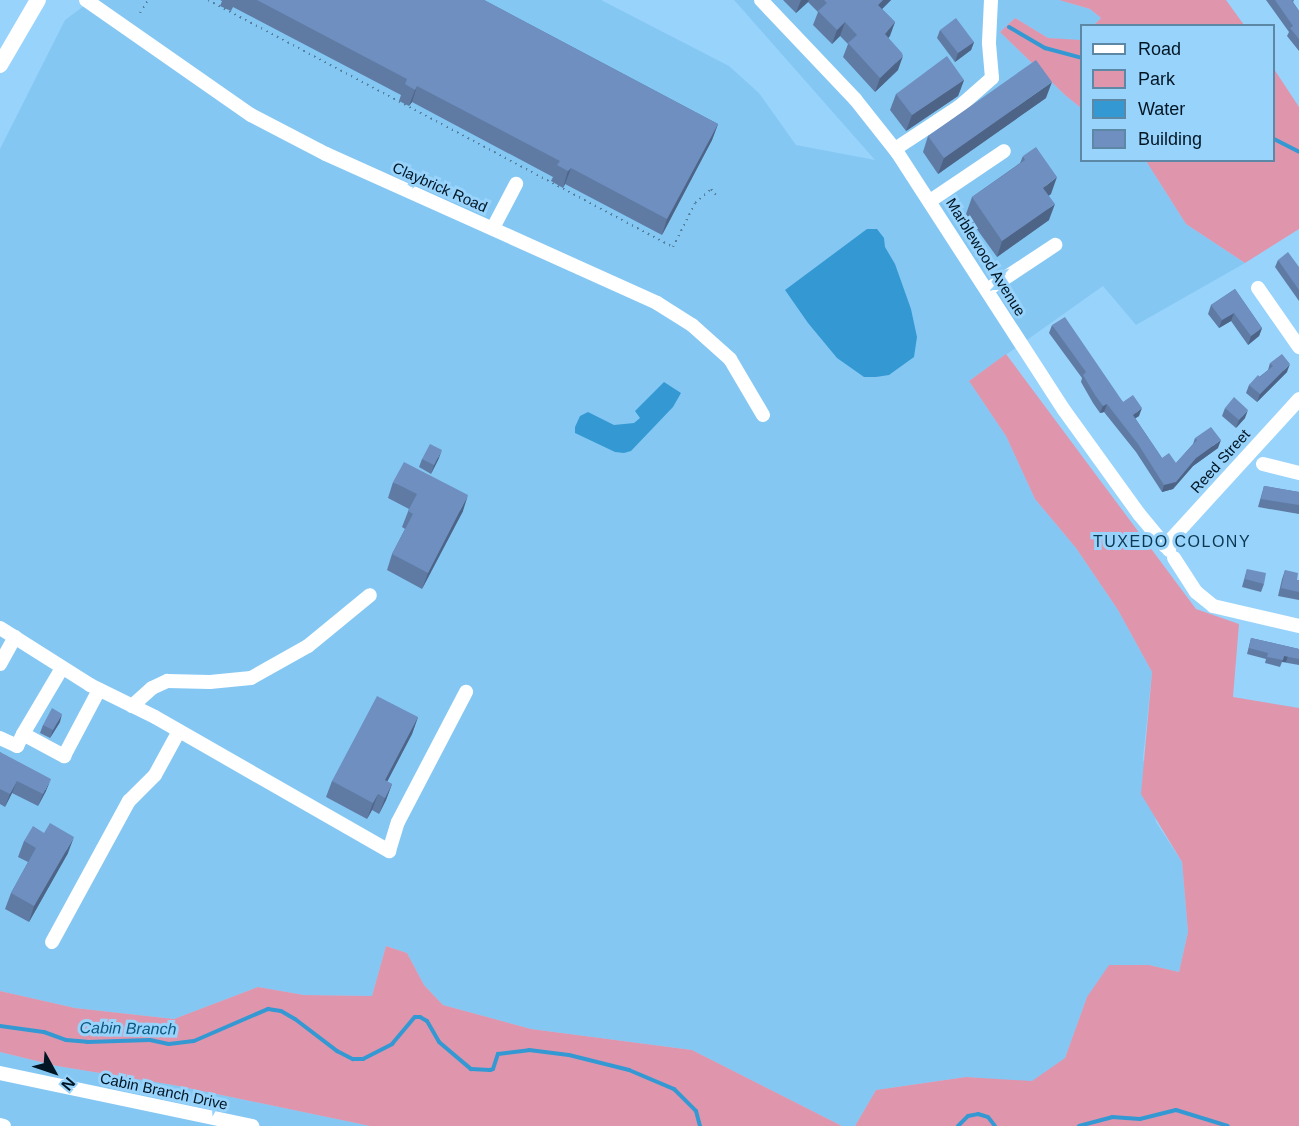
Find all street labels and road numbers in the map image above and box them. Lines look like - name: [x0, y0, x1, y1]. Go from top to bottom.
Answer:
- street label: Claybrick Road: [390, 158, 490, 216]
- street label: Marblewood Avenue: [942, 194, 1030, 320]
- street label: Reed Street: [1187, 425, 1253, 497]
- street label: Cabin Branch Drive: [99, 1069, 229, 1113]

